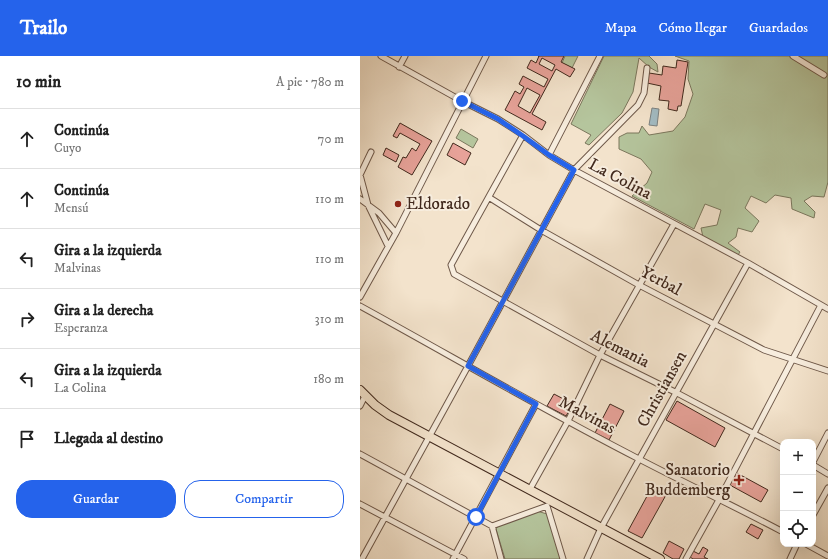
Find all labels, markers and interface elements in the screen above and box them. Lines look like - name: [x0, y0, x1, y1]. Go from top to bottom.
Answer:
- text: Trailo: [20, 17, 67, 40]
- text: Mapa: [605, 19, 636, 37]
- text: Cómo llegar: [658, 19, 727, 37]
- text: Guardados: [749, 19, 808, 37]
- text: 10 min: [16, 71, 61, 93]
- text: A pie · 780 m: [276, 74, 344, 90]
- route end: [453, 92, 471, 110]
- text: Continúa: [54, 121, 109, 140]
- icon: ahead: [16, 128, 38, 150]
- text: 70 m: [318, 131, 344, 147]
- text: Cuyo: [54, 140, 81, 156]
- street label: La Colina: [585, 153, 656, 205]
- text: Continúa: [54, 181, 109, 200]
- icon: ahead: [16, 188, 38, 210]
- text: 110 m: [315, 191, 344, 207]
- place label: Eldorado: [406, 193, 470, 215]
- marker: Eldorado: [393, 199, 403, 209]
- text: Mensú: [54, 200, 89, 216]
- text: Gira a la izquierda: [54, 241, 162, 260]
- icon: left: [16, 248, 38, 270]
- text: 110 m: [315, 251, 344, 267]
- text: Malvinas: [54, 260, 101, 276]
- street label: Yerbal: [637, 261, 685, 301]
- text: Gira a la derecha: [54, 301, 153, 320]
- icon: right: [16, 308, 38, 330]
- text: 310 m: [315, 311, 344, 327]
- text: Esperanza: [54, 320, 108, 336]
- street label: Alemania: [587, 325, 654, 374]
- street label: Christiansen: [632, 347, 692, 431]
- text: Gira a la izquierda: [54, 361, 162, 380]
- icon: left: [16, 368, 38, 390]
- text: 180 m: [313, 371, 344, 387]
- text: La Colina: [54, 380, 106, 396]
- street label: Malvinas: [555, 391, 620, 439]
- icon: arrive: [16, 428, 38, 450]
- text: Llegada al destino: [54, 429, 163, 448]
- map controls: [780, 439, 816, 547]
- button: +: [780, 439, 816, 475]
- place label: Sanatorio Buddemberg: [645, 459, 731, 501]
- marker: Sanatorio Buddemberg: [733, 474, 745, 486]
- button: −: [780, 475, 816, 511]
- button: Guardar: [16, 480, 176, 518]
- button: Compartir: [184, 480, 344, 518]
- route start: [467, 508, 485, 526]
- button: locate: [780, 511, 816, 547]

